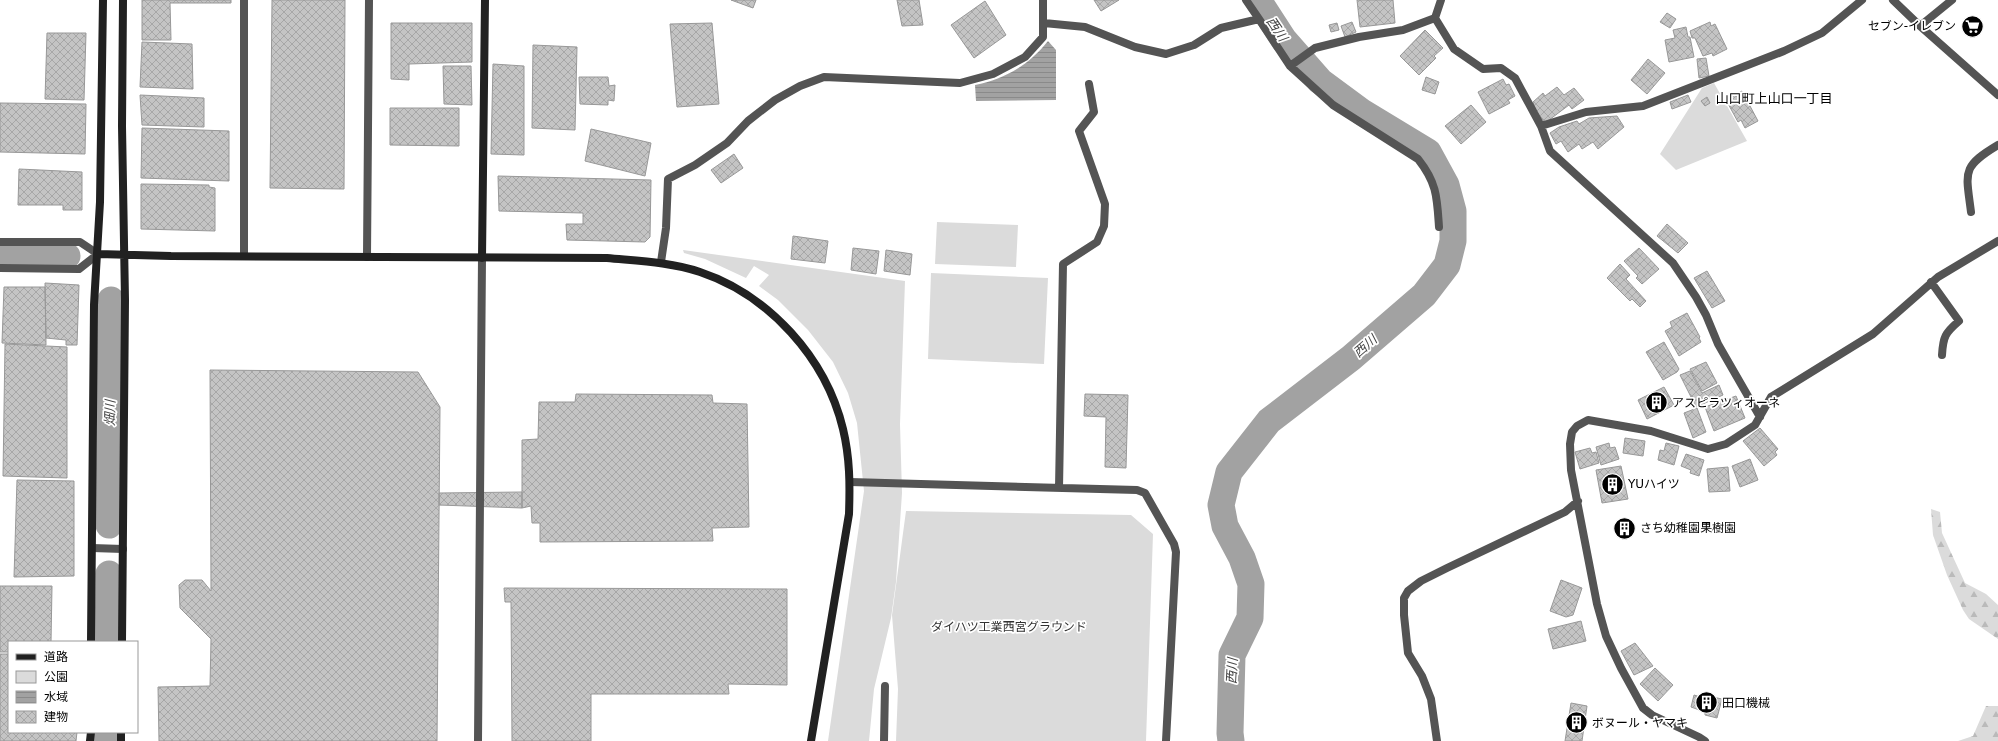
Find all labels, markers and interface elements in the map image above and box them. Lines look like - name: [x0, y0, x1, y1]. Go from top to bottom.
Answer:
- supermarket icon: セブン-イレブン: [1959, 13, 1985, 39]
- water label: 西川: [1264, 14, 1292, 46]
- place label: セブン-イレブン: [1868, 19, 1956, 33]
- district label: 山口町上山口一丁目: [1715, 91, 1833, 106]
- water label: 西川: [1350, 331, 1381, 360]
- building icon: アスピラツィオーネ: [1643, 390, 1669, 416]
- place label: アスピラツィオーネ: [1672, 396, 1780, 410]
- water label: 畑川: [102, 398, 118, 426]
- building icon: YUハイツ: [1599, 471, 1625, 497]
- place label: YUハイツ: [1627, 477, 1680, 491]
- building icon: さち幼稚園果樹園: [1611, 515, 1637, 541]
- place label: さち幼稚園果樹園: [1640, 521, 1736, 535]
- park label: ダイハツ工業西宮グラウンド: [931, 620, 1087, 634]
- legend: [8, 641, 138, 733]
- text: 道路: [44, 650, 68, 664]
- water label: 西川: [1224, 656, 1240, 684]
- text: 公園: [44, 670, 68, 684]
- text: 水域: [44, 690, 68, 704]
- building icon: 田口機械: [1693, 690, 1719, 716]
- place label: 田口機械: [1722, 696, 1770, 710]
- text: 建物: [44, 710, 68, 724]
- building icon: ボヌール・ヤマキ: [1563, 710, 1589, 736]
- place label: ボヌール・ヤマキ: [1592, 716, 1688, 730]

